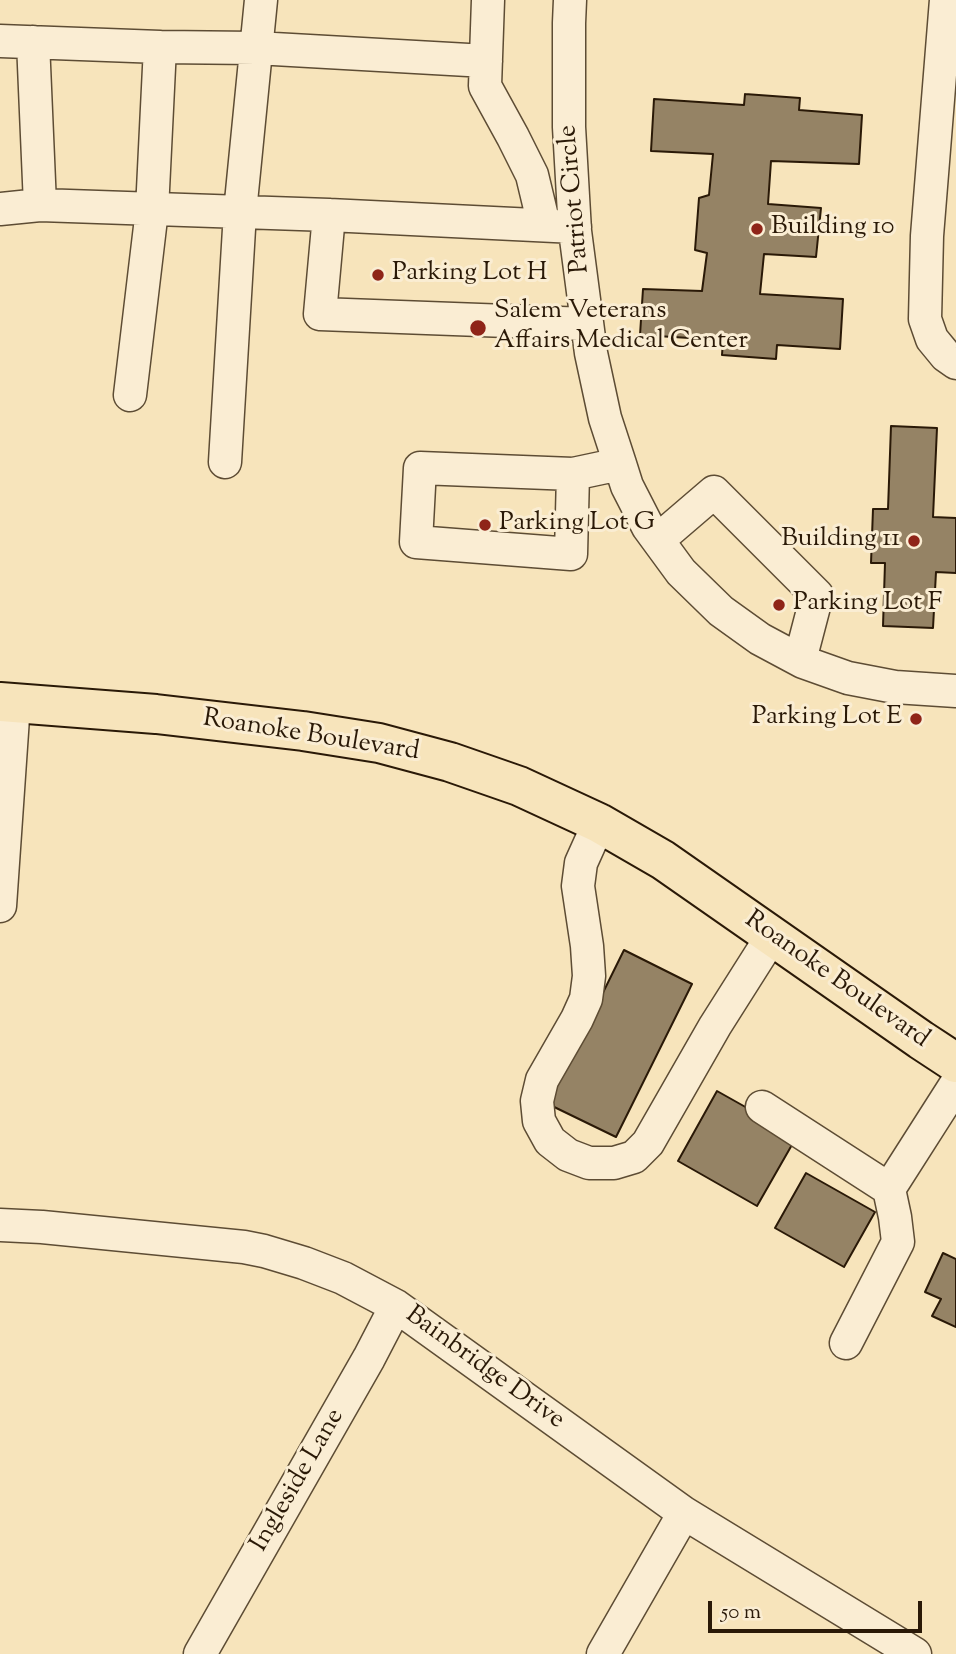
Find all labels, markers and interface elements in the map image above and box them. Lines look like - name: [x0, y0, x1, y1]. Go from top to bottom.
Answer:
- street label: Patriot Circle: [554, 124, 598, 274]
- place label: Building 10: [771, 213, 894, 245]
- marker: Building 10: [749, 221, 765, 237]
- place label: Parking Lot H: [392, 259, 547, 291]
- marker: Parking Lot H: [370, 267, 386, 283]
- place label: Salem Veterans Affairs Medical Center: [494, 297, 748, 358]
- marker: Salem Veterans Affairs Medical Center: [468, 318, 488, 338]
- place label: Parking Lot G: [499, 509, 655, 541]
- marker: Parking Lot G: [477, 517, 493, 533]
- place label: Building 11: [781, 525, 900, 557]
- marker: Building 11: [906, 533, 922, 549]
- place label: Parking Lot F: [793, 589, 942, 621]
- marker: Parking Lot F: [771, 597, 787, 613]
- place label: Parking Lot E: [752, 703, 902, 735]
- street label: Roanoke Boulevard: [201, 704, 421, 770]
- marker: Parking Lot E: [908, 711, 924, 727]
- street label: Roanoke Boulevard: [738, 906, 934, 1056]
- street label: Bainbridge Drive: [398, 1301, 570, 1437]
- street label: Ingleside Lane: [246, 1404, 352, 1558]
- scale bar: [711, 1588, 925, 1632]
- text: 50 m: [721, 1598, 761, 1628]

